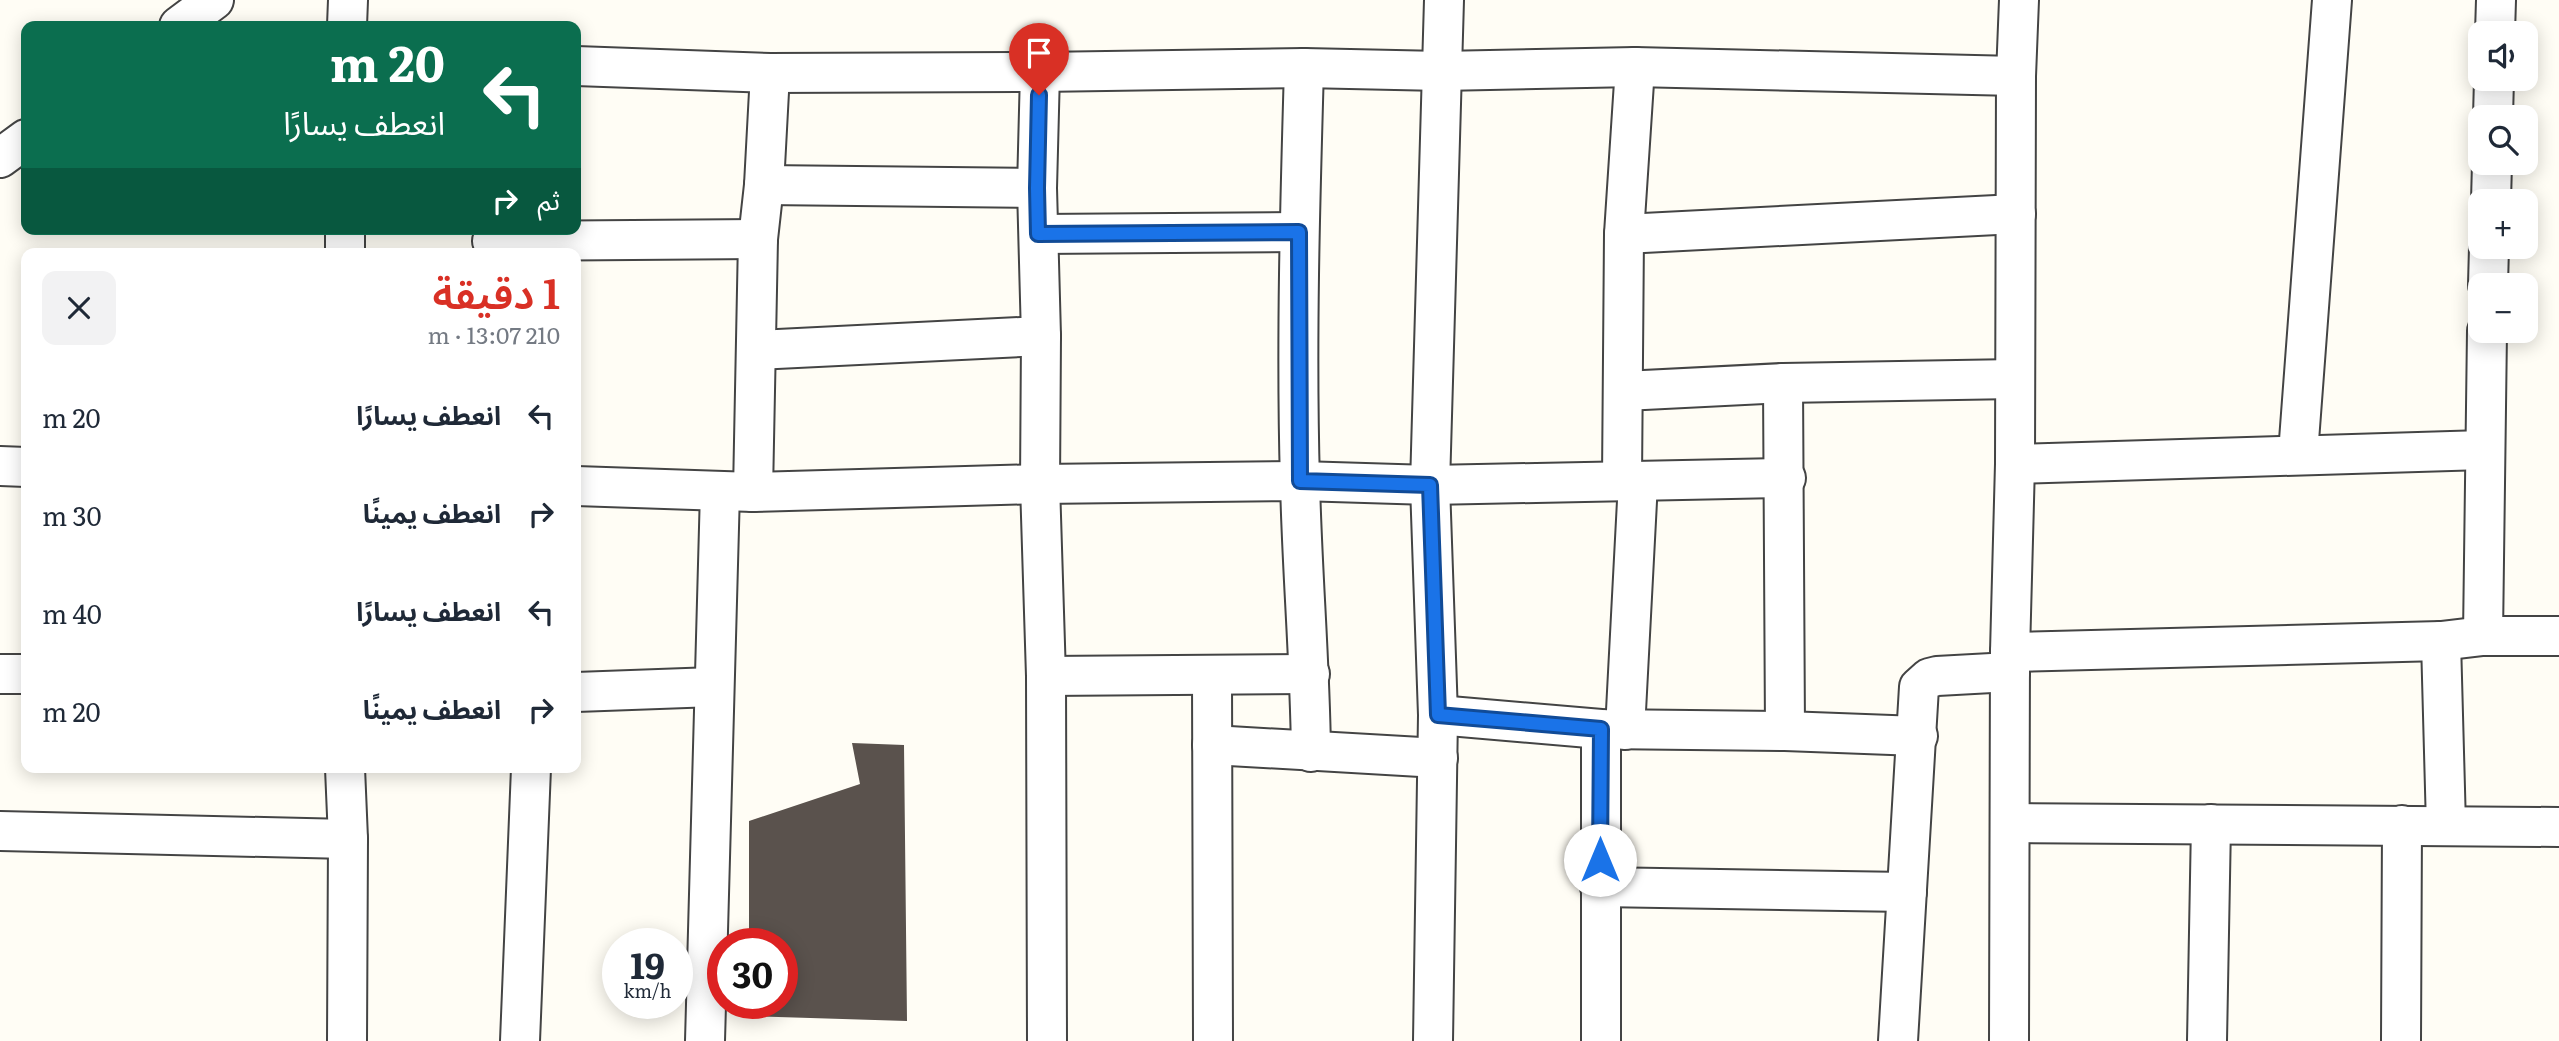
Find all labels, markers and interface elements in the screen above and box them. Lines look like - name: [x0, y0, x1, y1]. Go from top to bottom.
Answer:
- map controls: [2468, 21, 2538, 343]
- button: sound: [2468, 21, 2538, 91]
- pin: [1009, 23, 1069, 95]
- text: 20 m: [330, 24, 445, 97]
- icon: arrive: [1020, 34, 1058, 72]
- icon: left: [469, 49, 560, 140]
- text: انعطف يسارًا: [283, 97, 445, 145]
- button: search: [2468, 105, 2538, 175]
- text: ثم: [538, 179, 560, 218]
- icon: right: [486, 182, 524, 220]
- button: +: [2468, 189, 2538, 259]
- text: 1 دقيقة: [432, 260, 560, 322]
- button: close: [42, 271, 116, 345]
- button: −: [2468, 273, 2538, 343]
- text: 210 m · 13:07: [427, 317, 560, 351]
- text: انعطف يسارًا: [356, 394, 501, 433]
- text: 20 m: [42, 397, 101, 436]
- icon: left: [522, 397, 560, 435]
- text: انعطف يمينًا: [363, 492, 501, 531]
- text: 30 m: [42, 495, 102, 534]
- icon: right: [522, 495, 560, 533]
- text: انعطف يسارًا: [356, 590, 501, 629]
- text: 40 m: [42, 593, 102, 632]
- icon: left: [522, 593, 560, 631]
- text: انعطف يمينًا: [363, 688, 501, 727]
- text: 20 m: [42, 691, 101, 730]
- icon: right: [522, 691, 560, 729]
- position arrow: [1563, 823, 1637, 897]
- speed limit sign: 30: [707, 928, 798, 1019]
- text: 19: [630, 938, 665, 990]
- text: km/h: [624, 977, 671, 1004]

